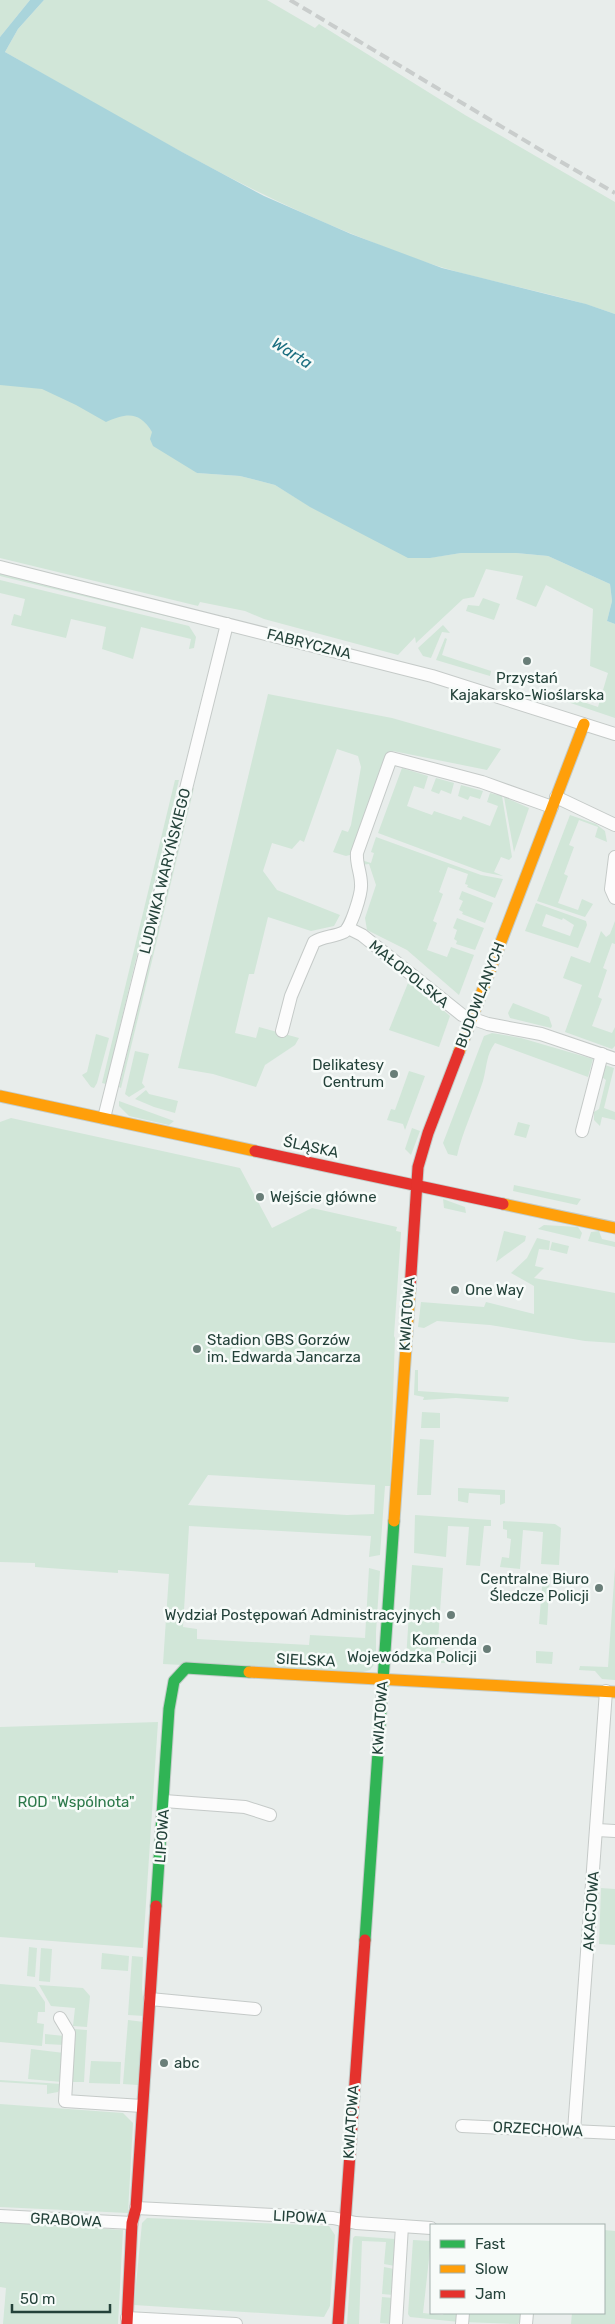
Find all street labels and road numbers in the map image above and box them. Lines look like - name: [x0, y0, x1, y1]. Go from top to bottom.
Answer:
- street label: FABRYCZNA: [265, 625, 353, 663]
- street label: LUDWIKA WARYŃSKIEGO: [136, 786, 194, 956]
- street label: MAŁOPOLSKA: [366, 936, 452, 1012]
- street label: BUDOWLANYCH: [452, 940, 508, 1050]
- street label: ŚLĄSKA: [282, 1132, 340, 1162]
- street label: KWIATOWA: [395, 1276, 419, 1352]
- street label: SIELSKA: [276, 1649, 336, 1671]
- street label: KWIATOWA: [368, 1680, 392, 1756]
- street label: LIPOWA: [151, 1809, 173, 1863]
- street label: AKACJOWA: [579, 1870, 603, 1952]
- street label: KWIATOWA: [339, 2084, 363, 2160]
- street label: ORZECHOWA: [492, 2118, 584, 2140]
- street label: LIPOWA: [273, 2207, 327, 2227]
- street label: GRABOWA: [30, 2209, 102, 2231]

